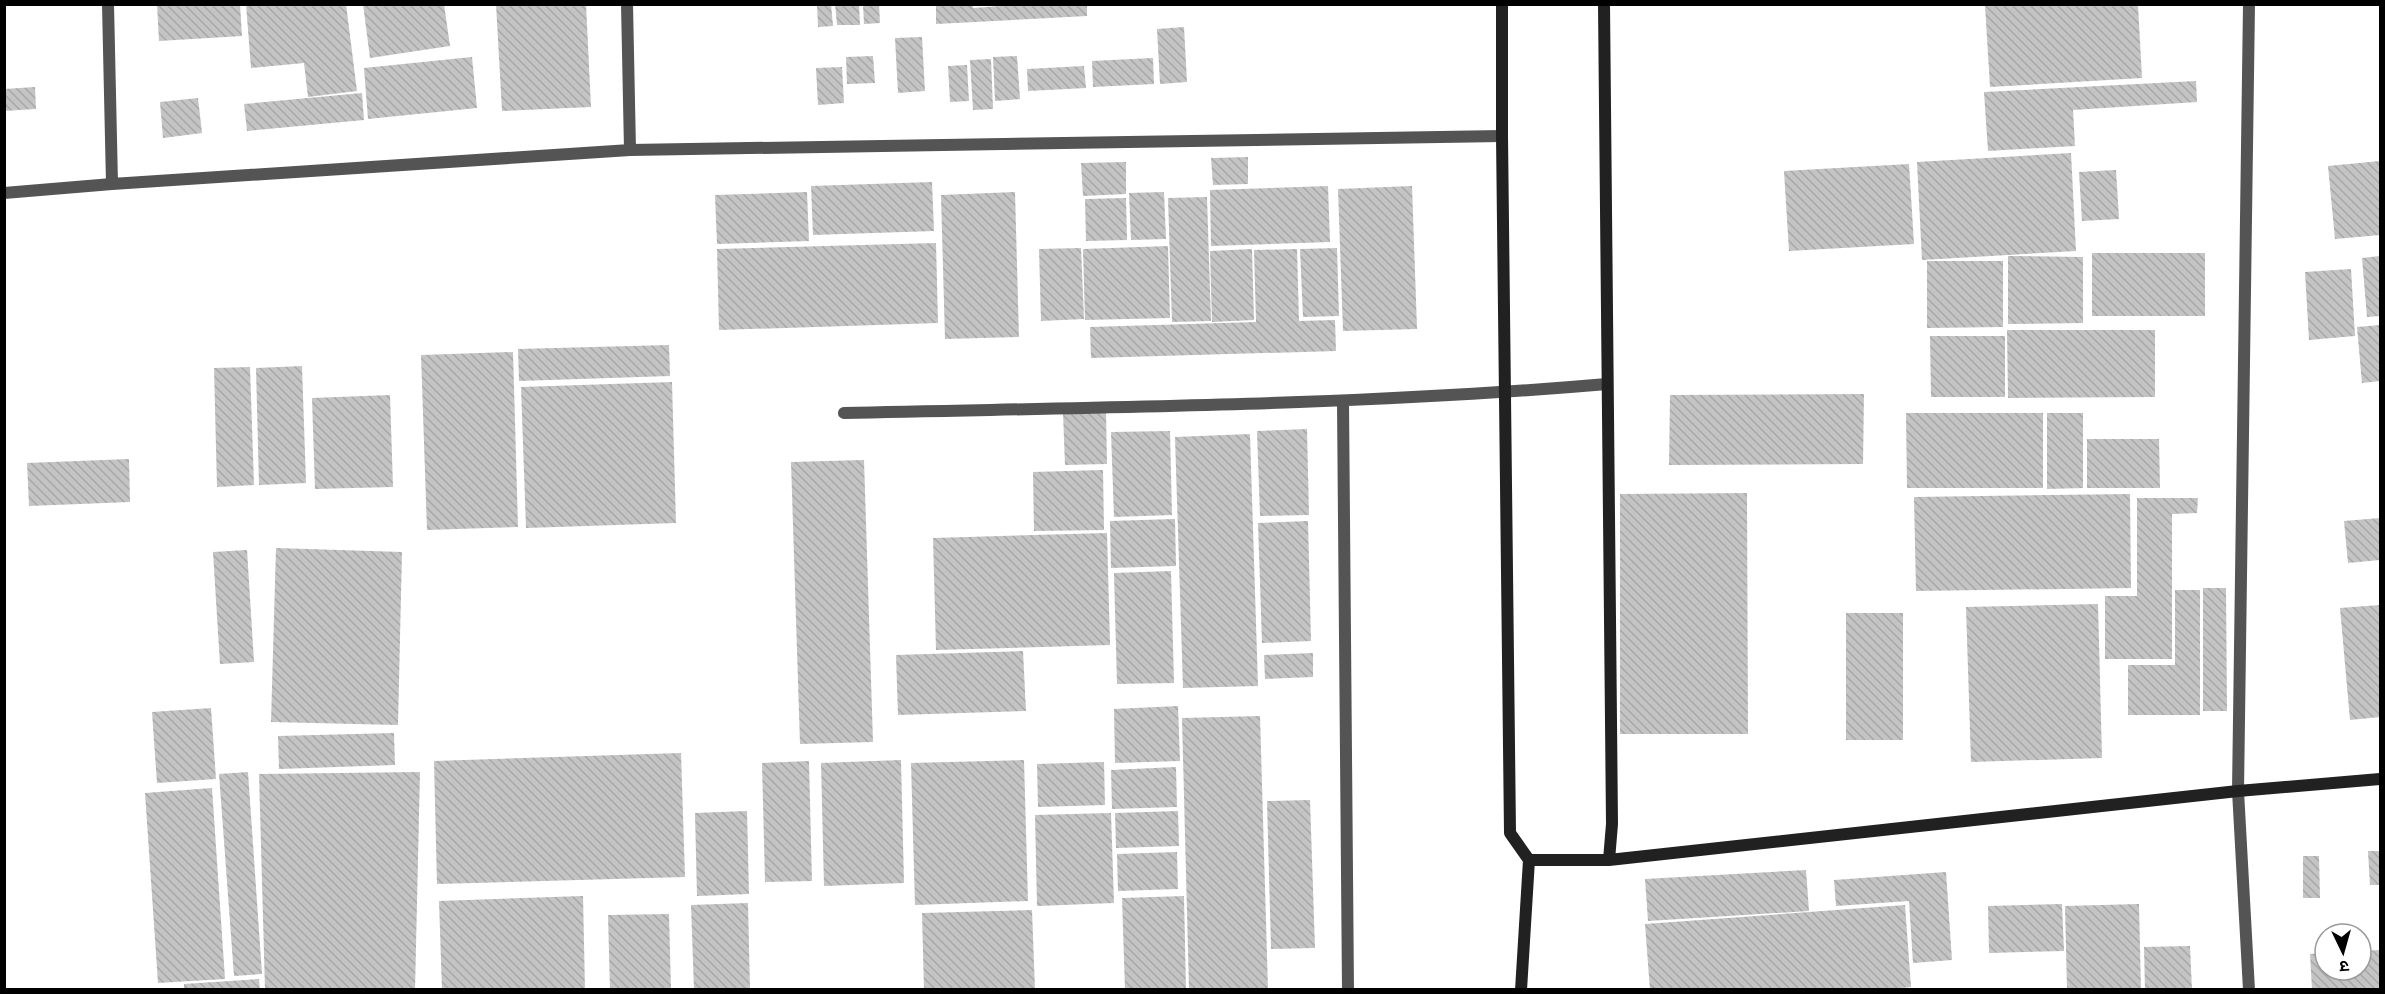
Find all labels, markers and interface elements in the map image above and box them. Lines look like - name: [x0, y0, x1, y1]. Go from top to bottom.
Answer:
- north arrow: [2313, 922, 2373, 982]
- text: उ: [2338, 958, 2350, 977]

